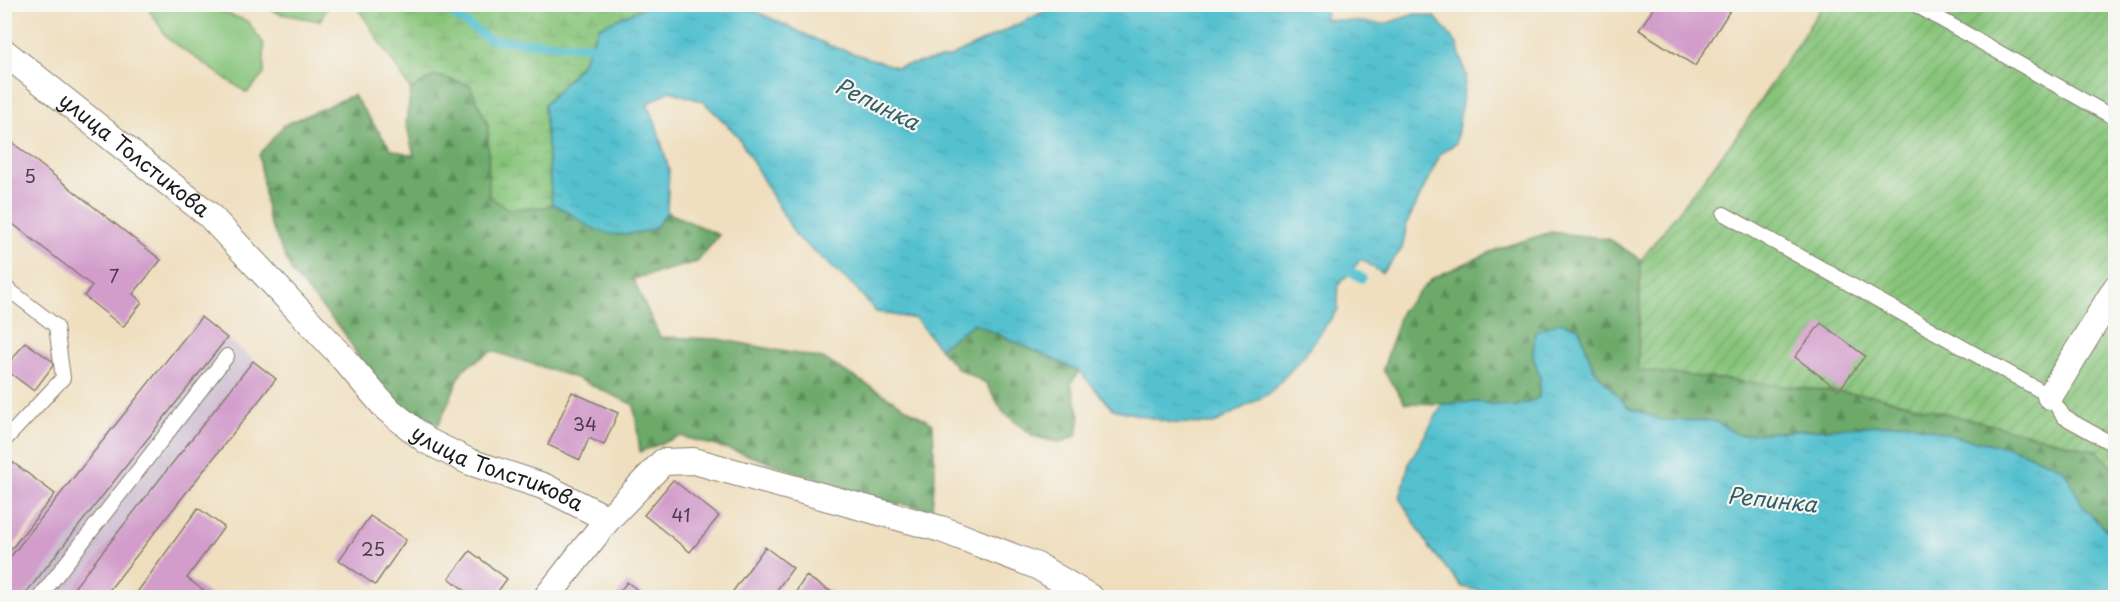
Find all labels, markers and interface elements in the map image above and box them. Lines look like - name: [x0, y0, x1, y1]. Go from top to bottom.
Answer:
- water label: Репинка: [830, 68, 927, 138]
- street label: улица Толстикова: [53, 84, 218, 224]
- house number: 5: [24, 162, 36, 189]
- house number: 7: [109, 262, 119, 289]
- house number: 34: [573, 410, 597, 437]
- street label: улица Толстикова: [405, 416, 590, 518]
- water label: Репинка: [1725, 477, 1820, 520]
- house number: 41: [672, 501, 690, 528]
- house number: 25: [361, 535, 385, 562]

